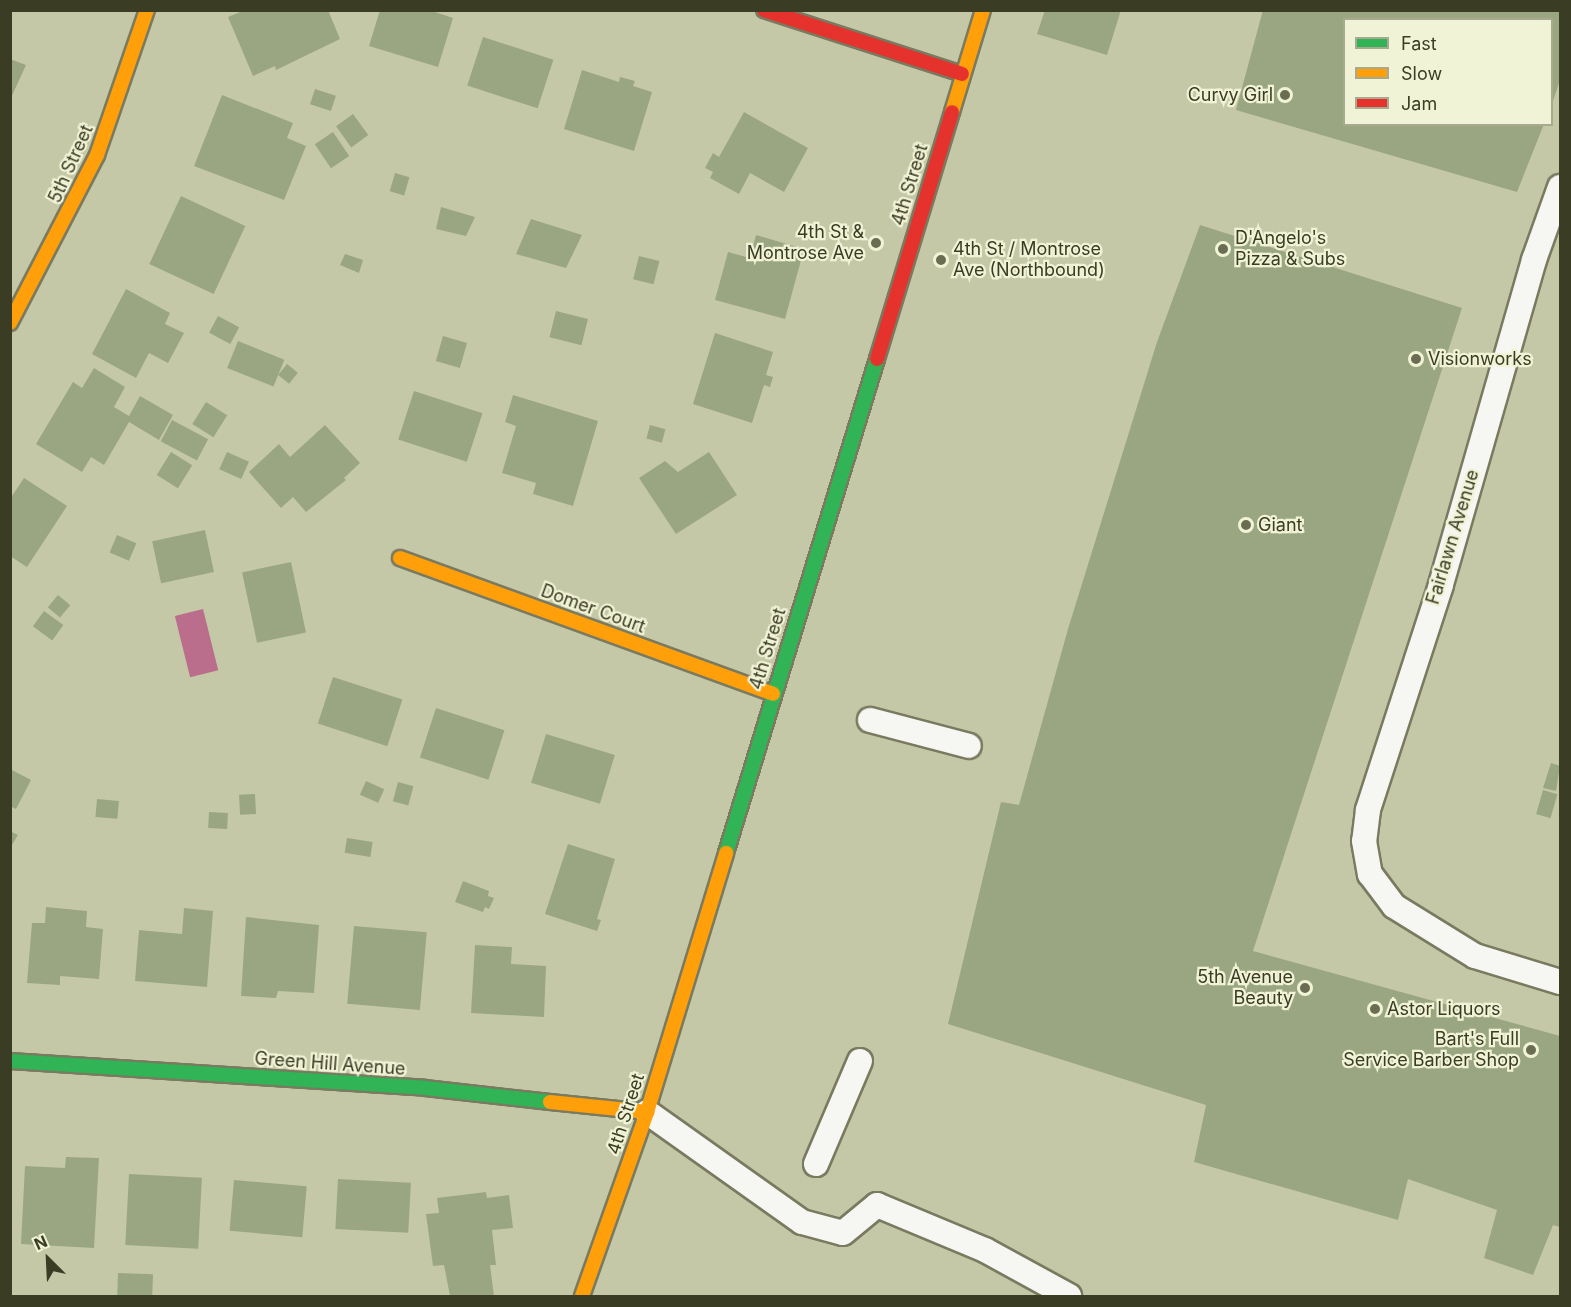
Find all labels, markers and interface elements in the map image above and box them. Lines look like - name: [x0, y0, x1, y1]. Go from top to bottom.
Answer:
- legend: [1343, 18, 1553, 126]
- text: Fast: [1401, 33, 1437, 54]
- text: Slow: [1401, 63, 1442, 84]
- place label: Curvy Girl: [1188, 84, 1273, 106]
- marker: Curvy Girl: [1278, 88, 1292, 102]
- text: Jam: [1401, 93, 1437, 114]
- street label: 5th Street: [44, 122, 98, 206]
- street label: 4th Street: [887, 142, 933, 228]
- place label: 4th St & Montrose Ave: [747, 222, 864, 264]
- place label: D'Angelo's Pizza & Subs: [1235, 228, 1345, 270]
- marker: 4th St & Montrose Ave: [869, 236, 883, 250]
- place label: 4th St / Montrose Ave (Northbound): [953, 239, 1105, 282]
- marker: D'Angelo's Pizza & Subs: [1216, 242, 1230, 256]
- marker: 4th St / Montrose Ave (Northbound): [934, 253, 948, 267]
- place label: Visionworks: [1428, 348, 1532, 370]
- marker: Visionworks: [1409, 352, 1423, 366]
- street label: Fairlawn Avenue: [1422, 467, 1484, 607]
- place label: Giant: [1258, 514, 1302, 536]
- marker: Giant: [1239, 518, 1253, 532]
- street label: Domer Court: [538, 580, 648, 638]
- street label: 4th Street: [745, 606, 791, 692]
- place label: 5th Avenue Beauty: [1197, 967, 1293, 1010]
- marker: 5th Avenue Beauty: [1298, 981, 1312, 995]
- place label: Astor Liquors: [1387, 998, 1501, 1020]
- marker: Astor Liquors: [1368, 1002, 1382, 1016]
- place label: Bart's Full Service Barber Shop: [1343, 1029, 1519, 1072]
- marker: Bart's Full Service Barber Shop: [1524, 1043, 1538, 1057]
- street label: Green Hill Avenue: [254, 1048, 406, 1080]
- street label: 4th Street: [603, 1071, 649, 1157]
- north arrow: [18, 1229, 78, 1289]
- text: N: [31, 1231, 50, 1254]

